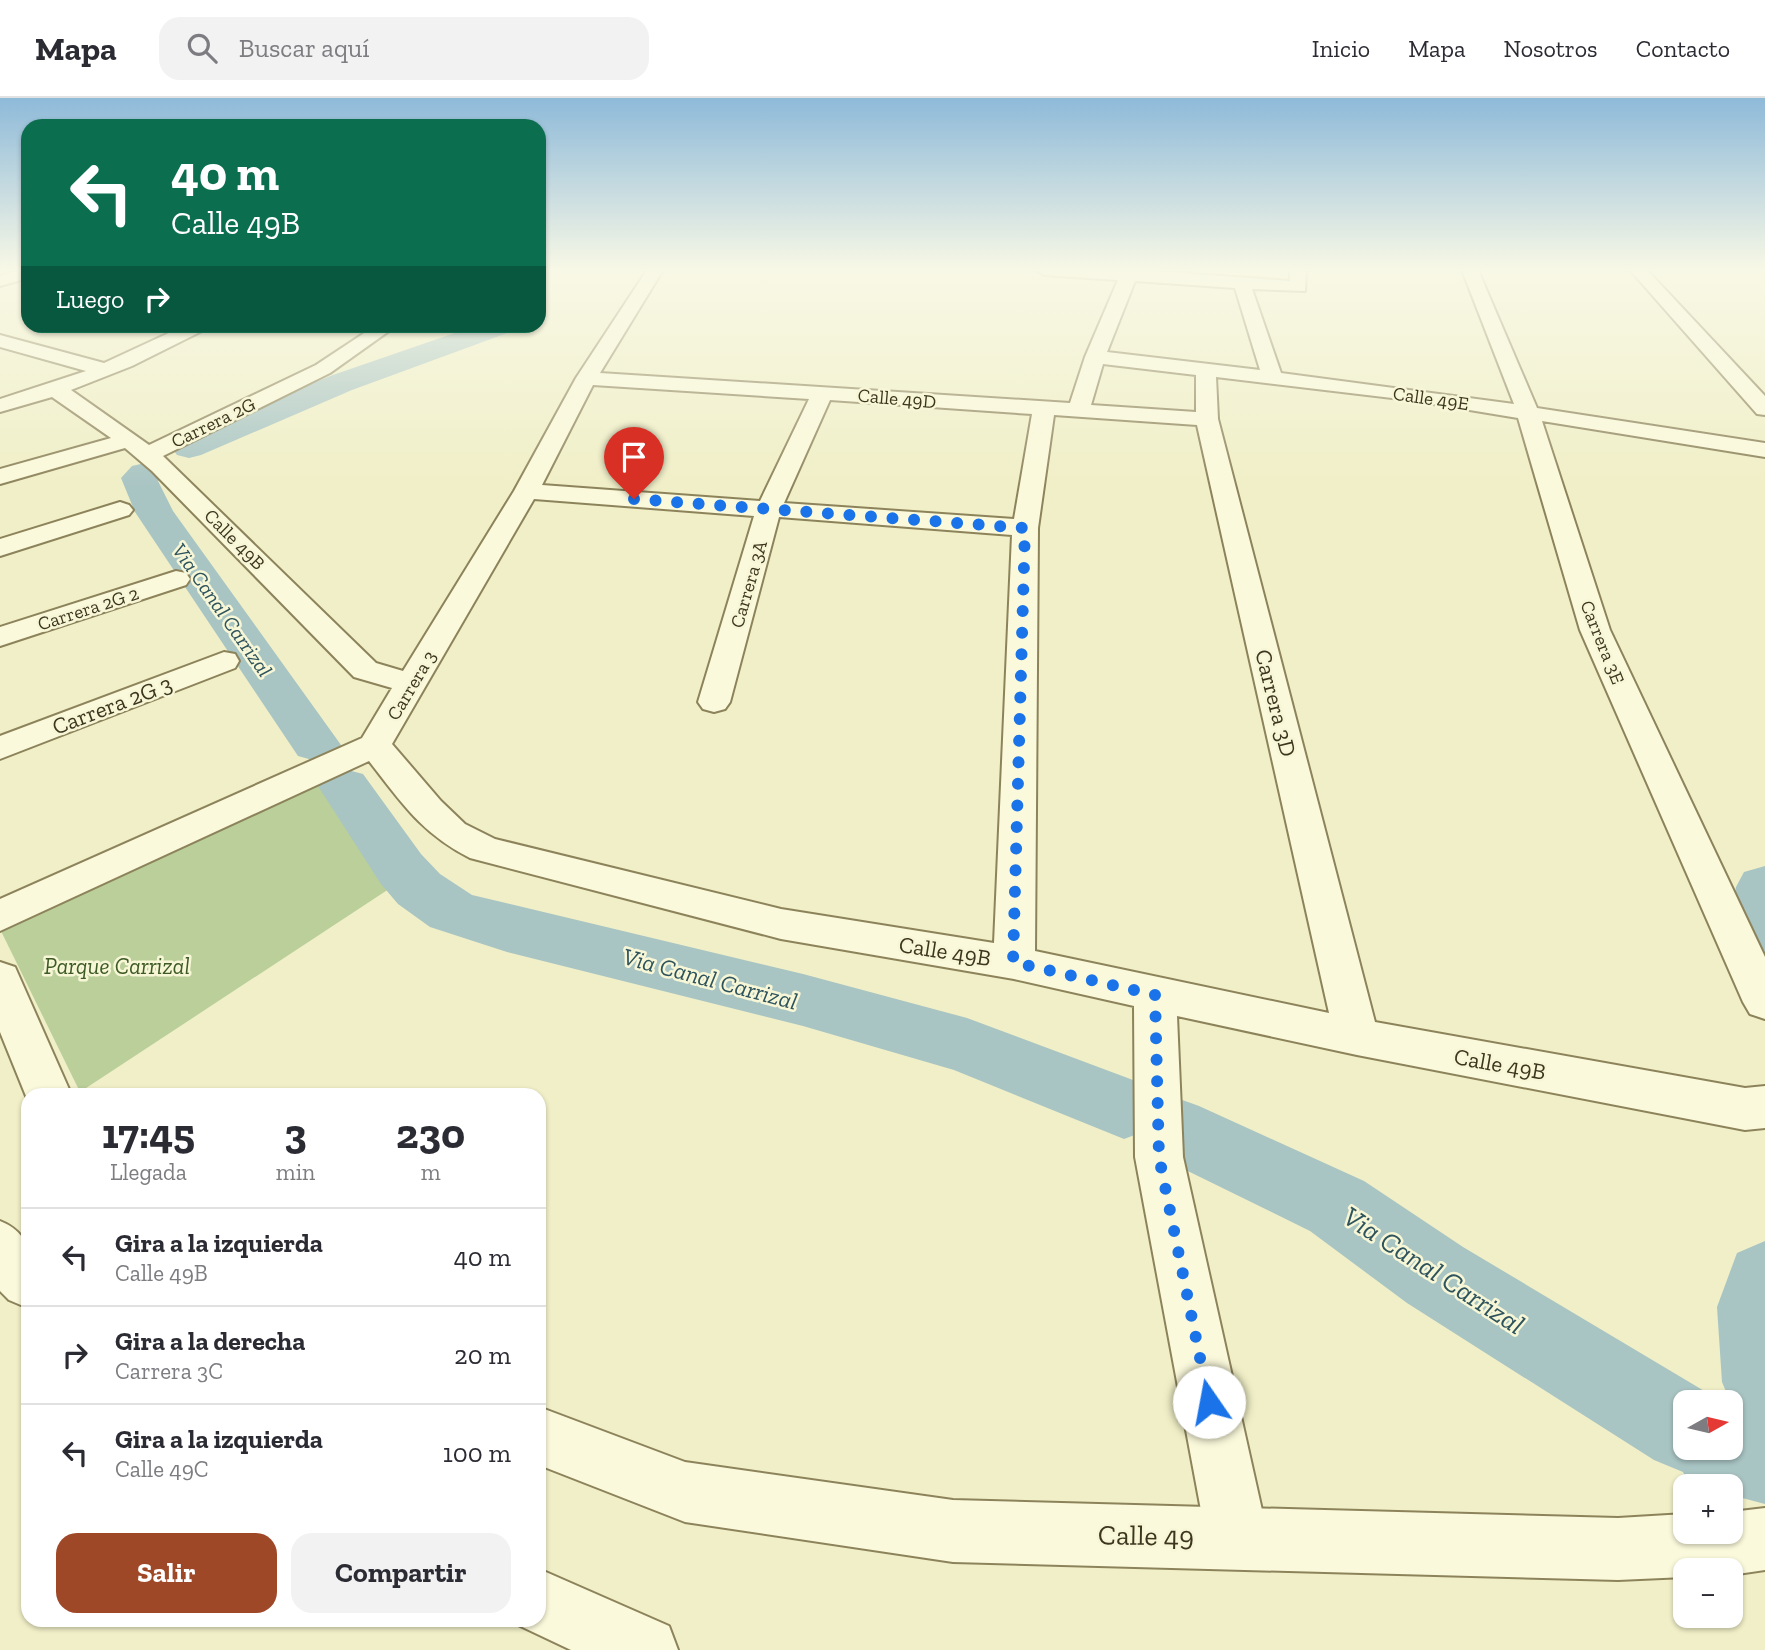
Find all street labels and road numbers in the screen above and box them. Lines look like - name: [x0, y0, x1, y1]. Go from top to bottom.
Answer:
- street label: Calle 49E: [1392, 382, 1470, 415]
- street label: Calle 49D: [857, 384, 937, 413]
- street label: Carrera 2G: [167, 392, 259, 453]
- street label: Calle 49B: [199, 504, 270, 575]
- street label: Carrera 3A: [725, 537, 772, 630]
- street label: Carrera 2G 2: [35, 581, 142, 636]
- street label: Carrera 3E: [1575, 597, 1630, 687]
- street label: Carrera 3: [382, 646, 441, 724]
- street label: Carrera 3D: [1249, 646, 1303, 760]
- street label: Carrera 2G 3: [48, 669, 176, 741]
- street label: Calle 49B: [897, 930, 993, 972]
- street label: Calle 49B: [1452, 1042, 1548, 1086]
- street label: Calle 49: [1098, 1518, 1194, 1553]

